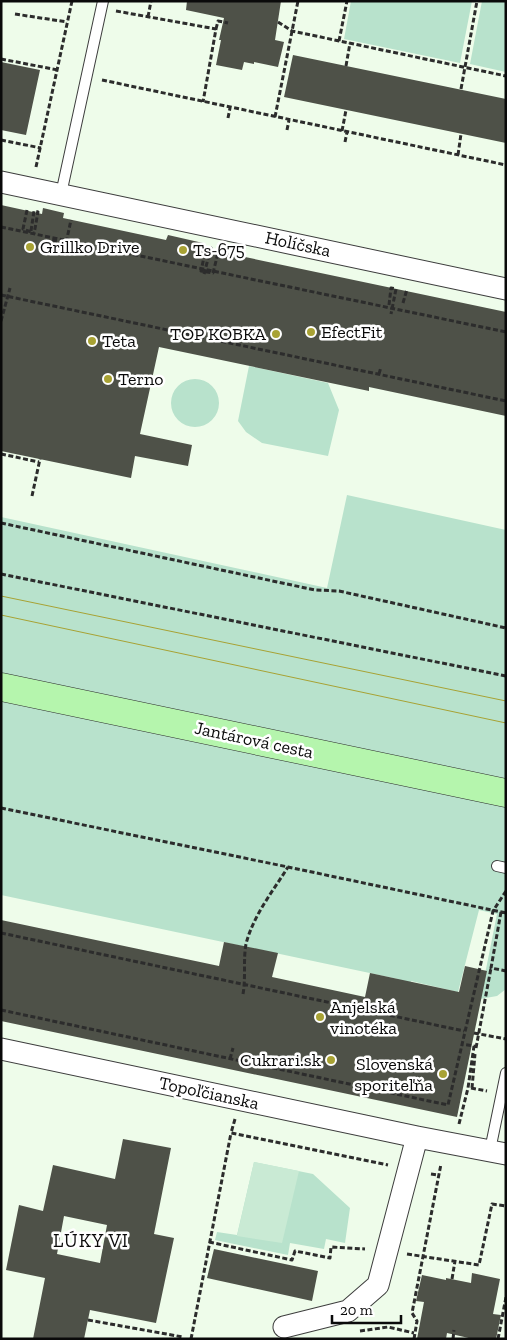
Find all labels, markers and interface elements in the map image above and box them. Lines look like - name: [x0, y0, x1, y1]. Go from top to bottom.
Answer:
- street label: Holíčska: [263, 226, 333, 262]
- place label: Grillko Drive: [40, 236, 139, 258]
- place label: Ts-675: [193, 239, 245, 261]
- marker: Grillko Drive: [24, 241, 36, 253]
- marker: Ts-675: [177, 244, 189, 256]
- place label: EfectFit: [321, 321, 383, 343]
- place label: TOP KOBKA: [170, 323, 266, 345]
- marker: EfectFit: [305, 326, 317, 338]
- marker: TOP KOBKA: [270, 328, 282, 340]
- place label: Teta: [102, 330, 136, 352]
- marker: Teta: [86, 335, 98, 347]
- place label: Terno: [118, 368, 164, 390]
- marker: Terno: [102, 373, 114, 385]
- street label: Jantárová cesta: [193, 717, 316, 763]
- place label: Anjelská vinotéka: [330, 996, 397, 1039]
- marker: Anjelská vinotéka: [314, 1011, 326, 1023]
- place label: Cukrari.sk: [240, 1049, 322, 1071]
- place label: Slovenská sporiteľňa: [354, 1053, 433, 1096]
- marker: Cukrari.sk: [325, 1054, 337, 1066]
- marker: Slovenská sporiteľňa: [437, 1068, 449, 1080]
- street label: Topoľčianska: [157, 1072, 261, 1114]
- district label: LÚKY VI: [53, 1229, 129, 1252]
- scale bar: [332, 1292, 401, 1324]
- text: 20 m: [340, 1301, 373, 1319]

